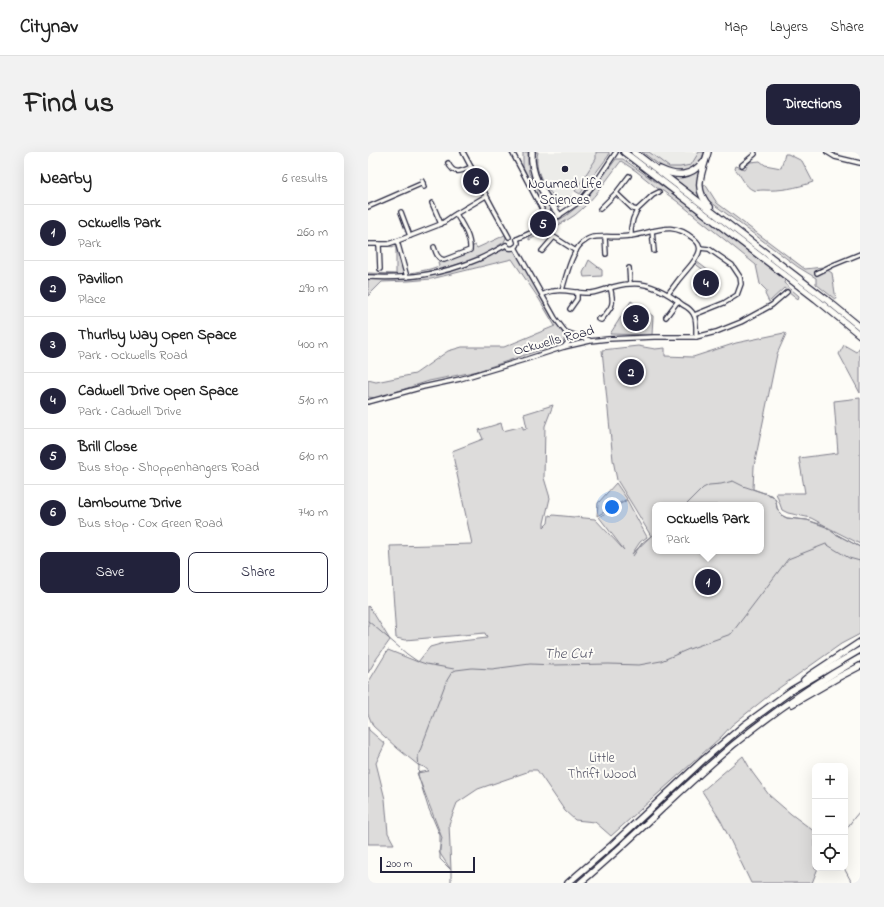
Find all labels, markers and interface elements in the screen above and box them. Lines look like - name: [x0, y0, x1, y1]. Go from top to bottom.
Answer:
- text: Citynav: [20, 14, 78, 41]
- text: Map: [724, 17, 748, 38]
- text: Layers: [770, 17, 808, 38]
- text: Share: [830, 17, 864, 38]
- text: Find us: [24, 84, 114, 125]
- button: Directions: [766, 84, 860, 125]
- marker: Noumed Life Sciences: [560, 164, 570, 174]
- text: Nearby: [40, 166, 92, 191]
- pin: 6: [463, 166, 489, 196]
- text: 6 results: [282, 169, 328, 188]
- place label: Noumed Life Sciences: [528, 174, 603, 211]
- pin: 5: [530, 209, 556, 239]
- text: Ockwells Park: [78, 212, 161, 234]
- text: 1: [51, 223, 55, 242]
- text: 260 m: [297, 223, 328, 242]
- text: Park: [78, 234, 102, 253]
- text: Pavilion: [78, 268, 123, 290]
- pin: 4: [693, 268, 719, 298]
- text: 2: [50, 279, 56, 298]
- text: 290 m: [299, 279, 328, 298]
- text: Place: [78, 290, 106, 309]
- pin: 3: [623, 303, 649, 333]
- street label: Ockwells Road: [511, 320, 597, 362]
- text: Thurlby Way Open Space: [78, 324, 236, 346]
- text: 3: [50, 335, 56, 354]
- text: 400 m: [298, 335, 328, 354]
- text: Park · Ockwells Road: [78, 346, 188, 365]
- pin: 2: [618, 357, 644, 387]
- text: Cadwell Drive Open Space: [78, 380, 238, 402]
- text: 4: [50, 391, 56, 410]
- text: 510 m: [297, 391, 328, 410]
- text: Park · Cadwell Drive: [78, 402, 181, 421]
- text: Brill Close: [78, 436, 137, 458]
- text: 5: [49, 447, 57, 466]
- text: 610 m: [299, 447, 328, 466]
- text: Bus stop · Shoppenhangers Road: [78, 458, 259, 477]
- text: Lambourne Drive: [78, 492, 181, 514]
- your location: [602, 497, 622, 517]
- popup: [652, 502, 764, 554]
- text: 6: [50, 503, 56, 522]
- text: 740 m: [298, 503, 328, 522]
- text: Ockwells Park: [666, 508, 750, 530]
- text: Bus stop · Cox Green Road: [78, 514, 223, 533]
- text: Park: [666, 530, 690, 549]
- button: Save: [40, 552, 180, 593]
- button: Share: [188, 552, 328, 593]
- pin: 1: [695, 567, 721, 597]
- water label: The Cut: [544, 643, 594, 665]
- park label: Little Thrift Wood: [568, 748, 637, 785]
- map controls: [812, 763, 848, 871]
- button: +: [812, 763, 848, 799]
- button: −: [812, 799, 848, 835]
- button: locate: [812, 835, 848, 871]
- scale bar: [380, 855, 475, 874]
- text: 200 m: [386, 856, 412, 872]

